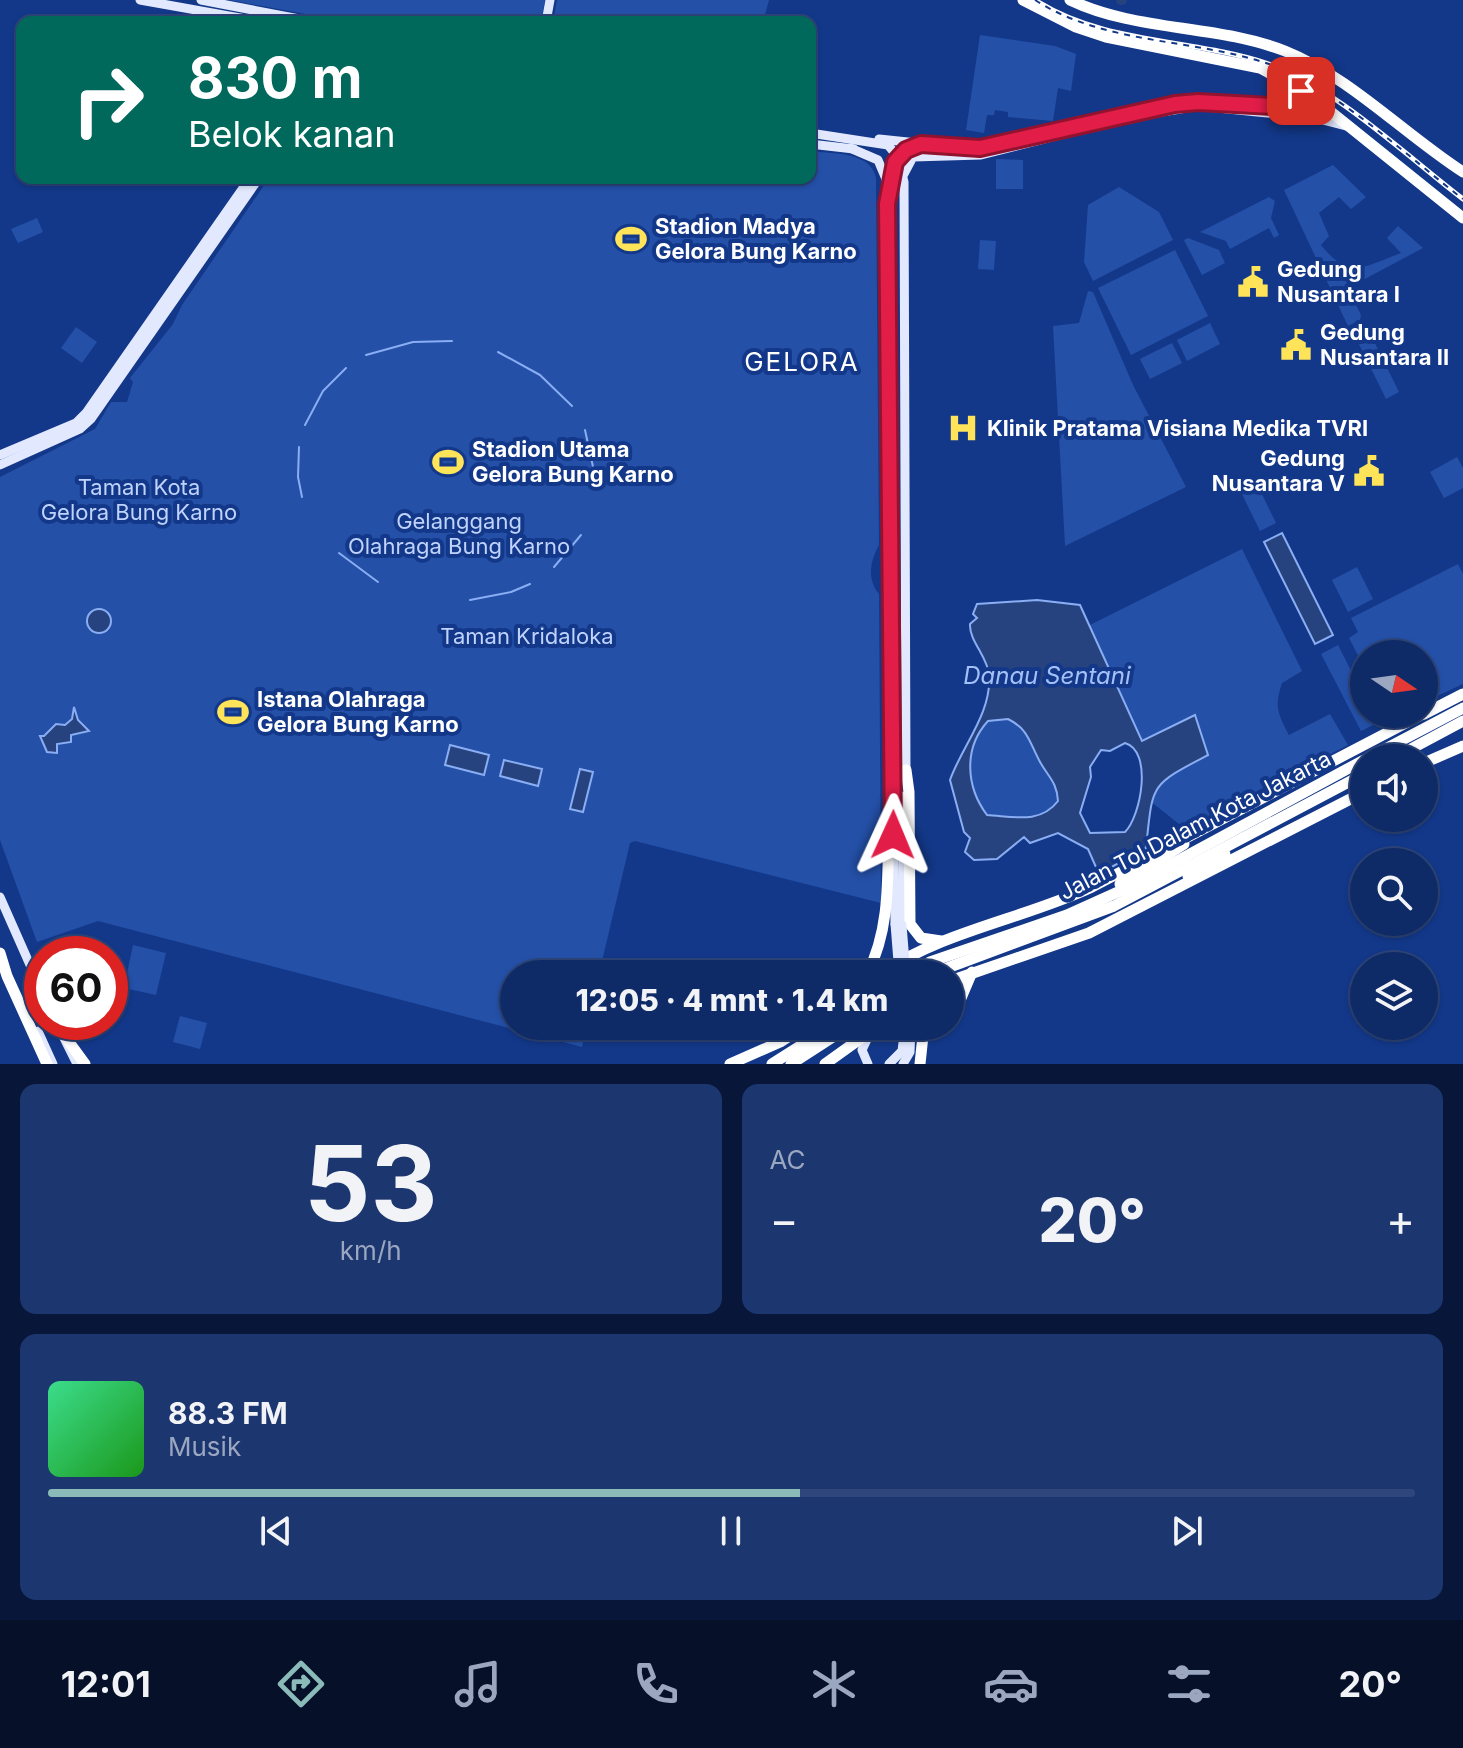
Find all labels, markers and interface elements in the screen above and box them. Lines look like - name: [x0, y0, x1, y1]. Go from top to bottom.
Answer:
- text: 830 m: [188, 44, 363, 112]
- icon: right: [56, 48, 160, 152]
- pin: [1267, 57, 1335, 125]
- icon: arrive: [1279, 69, 1323, 113]
- text: Belok kanan: [188, 112, 395, 156]
- place label: Stadion Madya Gelora Bung Karno: [655, 213, 857, 264]
- sports icon: Stadion Madya Gelora Bung Karno: [614, 222, 648, 256]
- place label: Gedung Nusantara I: [1277, 256, 1400, 307]
- public building icon: Gedung Nusantara I: [1236, 265, 1270, 299]
- place label: Gedung Nusantara II: [1320, 319, 1449, 370]
- public building icon: Gedung Nusantara II: [1279, 328, 1313, 362]
- district label: GELORA: [744, 346, 860, 377]
- hospital icon: Klinik Pratama Visiana Medika TVRI: [946, 411, 980, 445]
- place label: Klinik Pratama Visiana Medika TVRI: [987, 415, 1368, 441]
- place label: Stadion Utama Gelora Bung Karno: [472, 436, 674, 487]
- sports icon: Stadion Utama Gelora Bung Karno: [431, 445, 465, 479]
- place label: Gedung Nusantara V: [1212, 445, 1345, 496]
- public building icon: Gedung Nusantara V: [1352, 454, 1386, 488]
- park label: Taman Kota Gelora Bung Karno: [41, 474, 237, 525]
- park label: Gelanggang Olahraga Bung Karno: [348, 508, 570, 559]
- park label: Taman Kridaloka: [440, 623, 614, 649]
- north arrow: [1350, 640, 1438, 728]
- map controls: [1350, 640, 1438, 1040]
- water label: Danau Sentani: [963, 661, 1132, 690]
- place label: Istana Olahraga Gelora Bung Karno: [257, 686, 459, 737]
- sports icon: Istana Olahraga Gelora Bung Karno: [216, 695, 250, 729]
- button: sound: [1350, 744, 1438, 832]
- street label: Jalan Tol Dalam Kota Jakarta: [1055, 745, 1335, 905]
- position arrow: [851, 793, 935, 877]
- button: search: [1350, 848, 1438, 936]
- speed limit sign: 60: [24, 936, 128, 1040]
- button: layers: [1350, 952, 1438, 1040]
- text: 12:05 · 4 mnt · 1.4 km: [576, 982, 888, 1018]
- text: 53: [304, 1120, 438, 1246]
- text: AC: [770, 1144, 806, 1175]
- text: 20°: [1039, 1184, 1146, 1256]
- text: −: [770, 1193, 799, 1247]
- text: +: [1386, 1193, 1415, 1247]
- text: km/h: [340, 1235, 402, 1266]
- text: 88.3 FM: [168, 1395, 288, 1431]
- text: Musik: [168, 1431, 241, 1462]
- icon: previous: [254, 1509, 298, 1553]
- icon: pause: [709, 1509, 753, 1553]
- icon: next: [1165, 1509, 1209, 1553]
- icon: directions: [273, 1656, 329, 1712]
- icon: music: [450, 1656, 506, 1712]
- icon: phone: [628, 1656, 684, 1712]
- icon: climate: [806, 1656, 862, 1712]
- icon: car: [983, 1656, 1039, 1712]
- icon: filters: [1161, 1656, 1217, 1712]
- text: 12:01: [61, 1662, 151, 1706]
- text: 20°: [1339, 1662, 1402, 1706]

